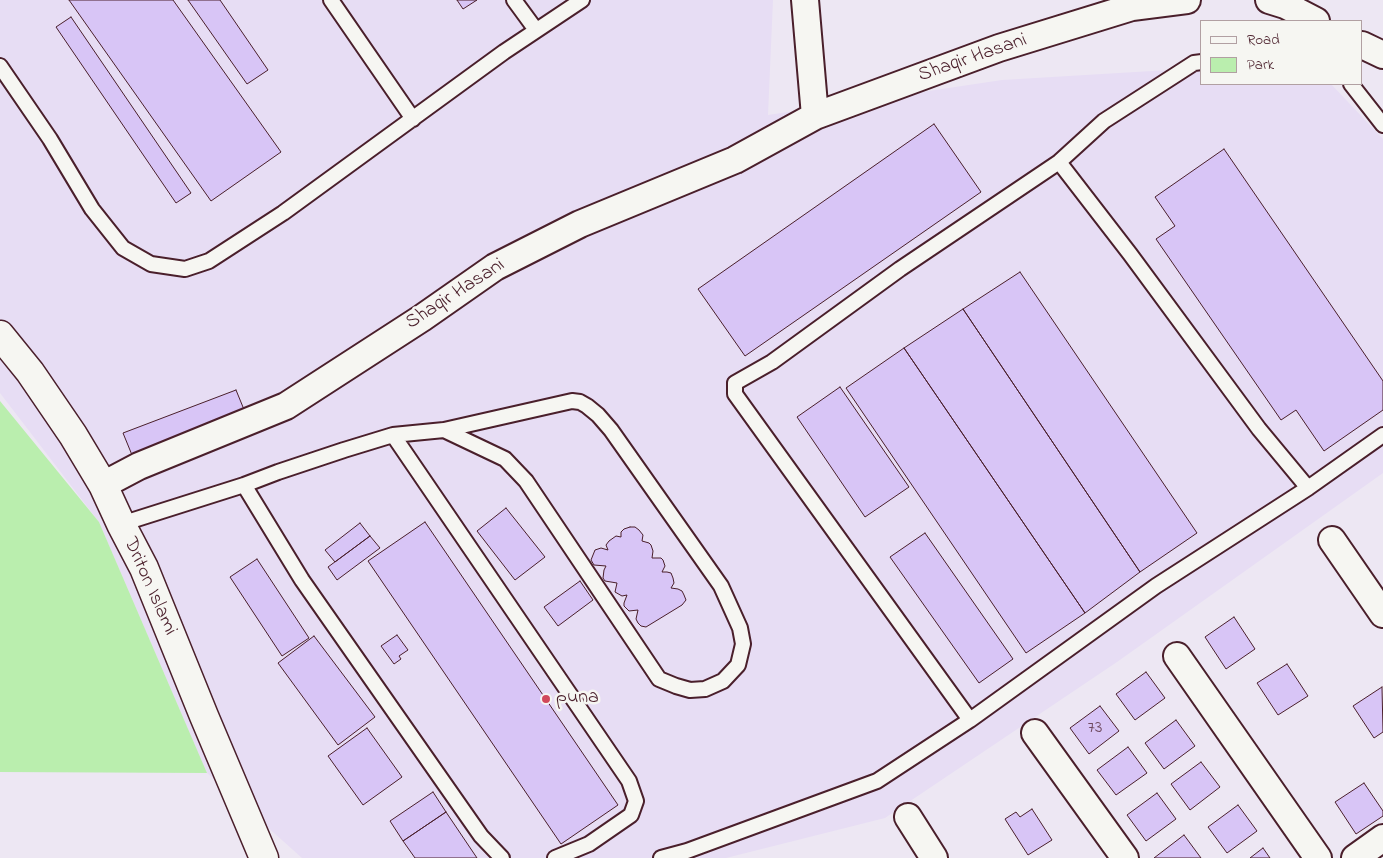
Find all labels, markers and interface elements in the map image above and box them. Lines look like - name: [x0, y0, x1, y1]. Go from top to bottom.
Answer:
- legend: [1200, 20, 1363, 85]
- street label: Shaqir Hasani: [916, 29, 1030, 89]
- text: Road: [1247, 29, 1280, 51]
- text: Park: [1247, 54, 1274, 76]
- street label: Shaqir Hasani: [402, 254, 510, 336]
- street label: Driton Islami: [117, 534, 181, 640]
- place label: puna: [556, 687, 599, 711]
- marker: puna: [540, 693, 552, 705]
- house number: 73: [1088, 718, 1102, 740]

